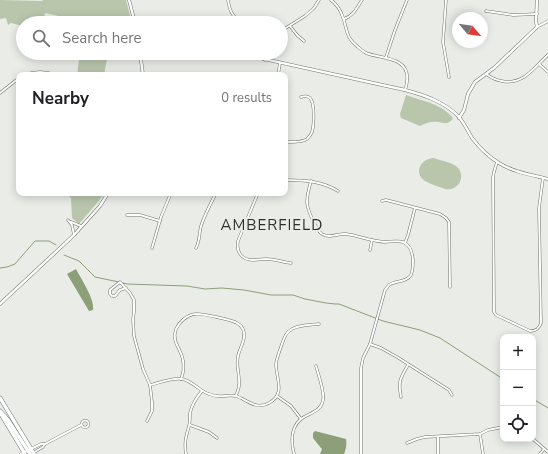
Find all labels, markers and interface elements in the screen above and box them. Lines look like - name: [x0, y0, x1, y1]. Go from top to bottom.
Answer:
- north arrow: [452, 12, 488, 48]
- search box: [16, 16, 288, 60]
- icon: search: [30, 27, 52, 49]
- text: Search here: [62, 28, 142, 48]
- text: Nearby: [32, 87, 89, 110]
- text: 0 results: [221, 89, 272, 107]
- district label: AMBERFIELD: [221, 215, 323, 235]
- map controls: [500, 334, 536, 442]
- button: +: [500, 334, 536, 370]
- button: −: [500, 370, 536, 406]
- button: locate: [500, 406, 536, 442]

